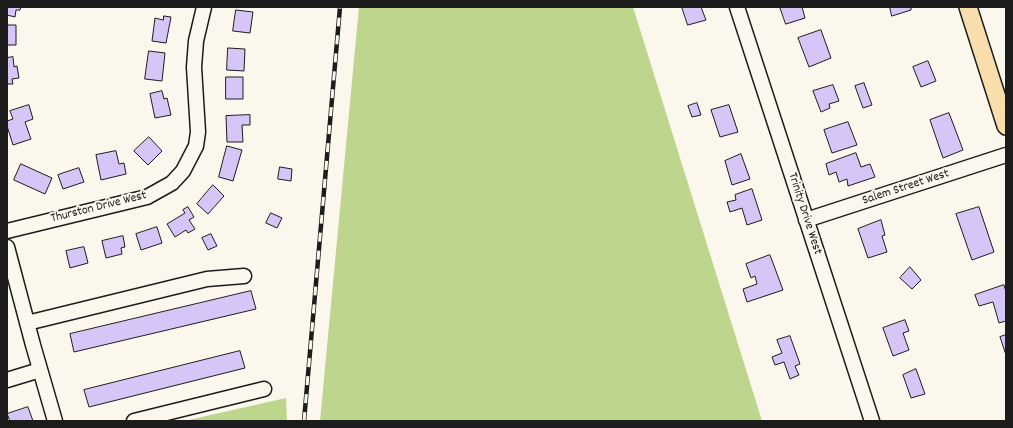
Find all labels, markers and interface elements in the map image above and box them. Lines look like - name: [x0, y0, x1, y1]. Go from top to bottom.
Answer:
- street label: Salem Street West: [861, 167, 951, 209]
- street label: Trinity Drive West: [783, 171, 825, 257]
- street label: Thurston Drive West: [50, 189, 148, 227]

